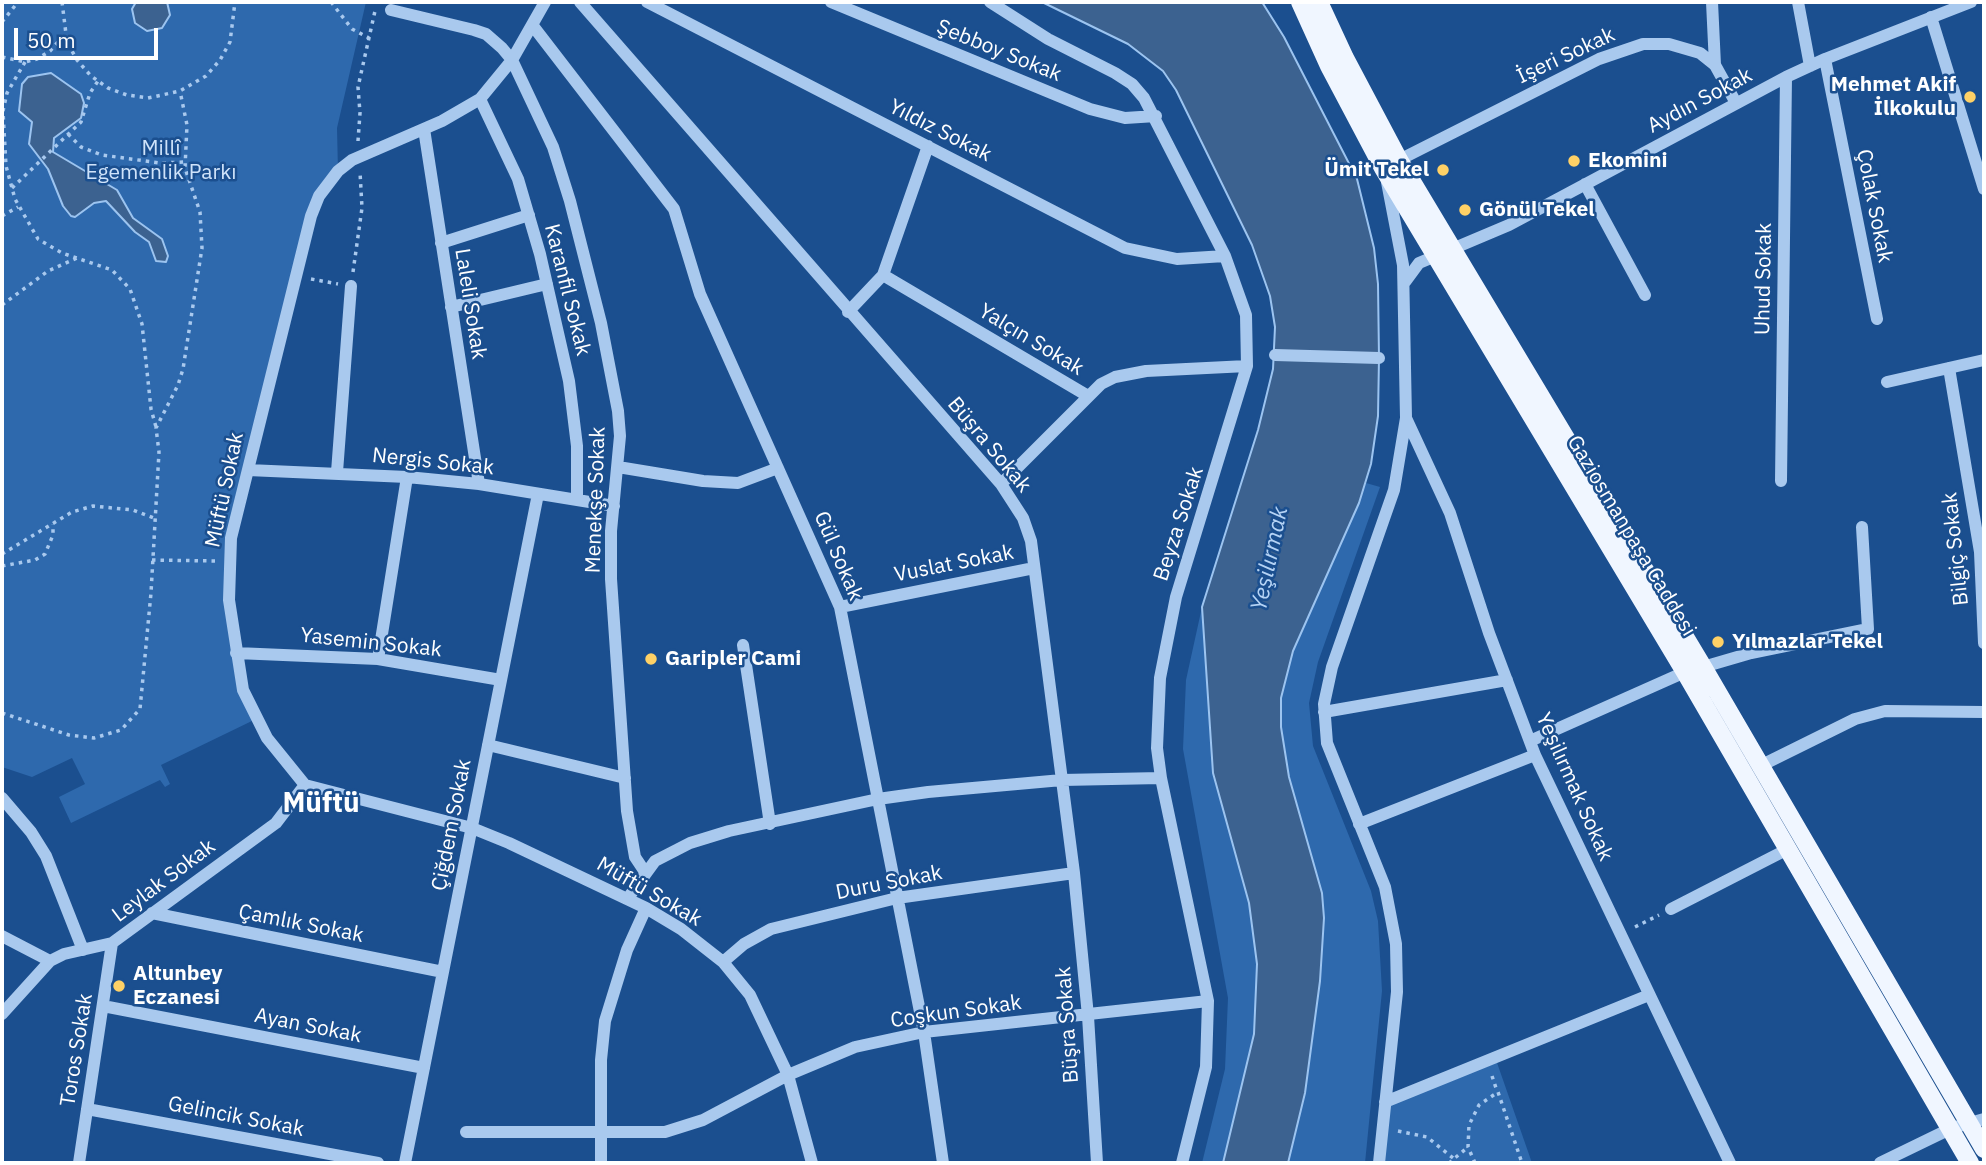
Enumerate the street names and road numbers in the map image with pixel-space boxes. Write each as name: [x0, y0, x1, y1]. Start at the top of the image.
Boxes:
street label: Şebboy Sokak: [933, 15, 1065, 87]
street label: İşeri Sokak: [1513, 22, 1619, 90]
street label: Aydın Sokak: [1643, 63, 1757, 139]
street label: Yıldız Sokak: [884, 94, 996, 168]
street label: Çolak Sokak: [1851, 147, 1897, 265]
street label: Karanfil Sokak: [538, 222, 596, 358]
street label: Uhud Sokak: [1750, 223, 1778, 335]
street label: Laleli Sokak: [449, 247, 491, 361]
street label: Yalçın Sokak: [974, 299, 1088, 381]
street label: Büşra Sokak: [942, 392, 1036, 498]
street label: Menekşe Sokak: [581, 426, 611, 574]
street label: Müftü Sokak: [200, 430, 250, 550]
street label: Gaziosmanpaşa Caddesi: [1561, 431, 1701, 641]
street label: Nergis Sokak: [371, 443, 495, 481]
street label: Beyza Sokak: [1149, 464, 1209, 584]
street label: Bilgiç Sokak: [1938, 491, 1974, 607]
street label: Gül Sokak: [808, 508, 868, 604]
street label: Vuslat Sokak: [892, 540, 1016, 588]
street label: Yasemin Sokak: [299, 623, 443, 663]
street label: Yeşilırmak Sokak: [1530, 709, 1618, 865]
street label: Çiğdem Sokak: [427, 757, 477, 893]
street label: Leylak Sokak: [108, 834, 220, 928]
street label: Müftü Sokak: [592, 852, 706, 932]
street label: Duru Sokak: [834, 860, 944, 906]
street label: Çamlık Sokak: [236, 900, 366, 948]
street label: Büşra Sokak: [1051, 966, 1085, 1084]
street label: Coşkun Sokak: [889, 990, 1023, 1034]
street label: Toros Sokak: [56, 992, 98, 1108]
street label: Ayan Sokak: [252, 1003, 364, 1049]
street label: Gelincik Sokak: [166, 1091, 306, 1143]

